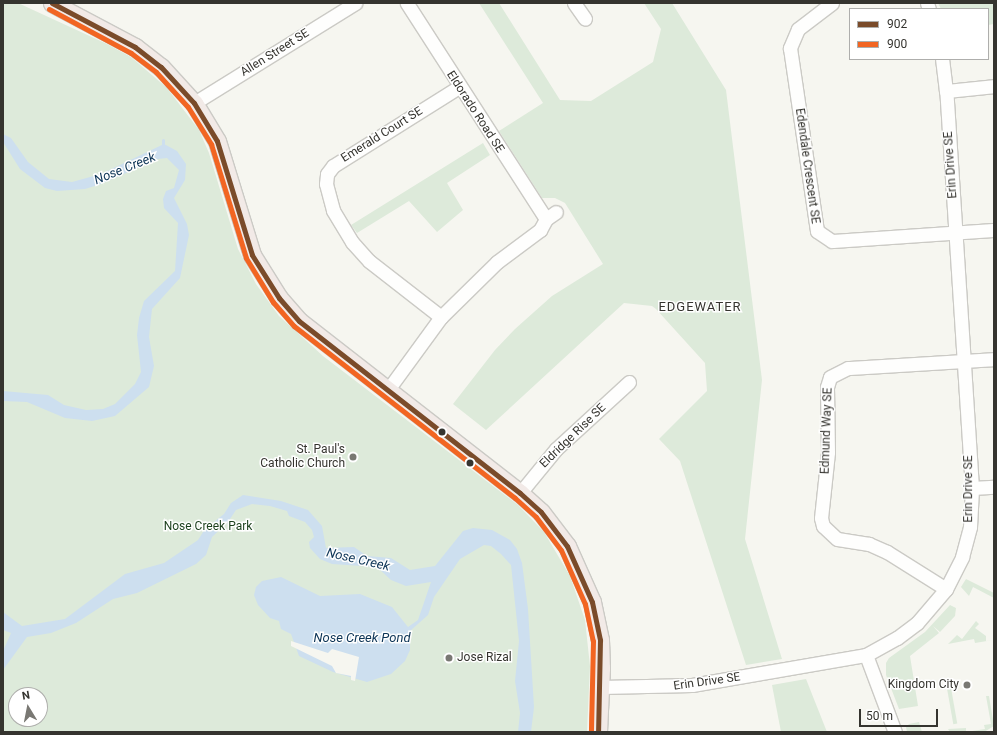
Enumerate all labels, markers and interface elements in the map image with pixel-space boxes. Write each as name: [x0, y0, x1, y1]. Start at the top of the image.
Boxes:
legend: [849, 8, 989, 60]
text: 902: [887, 17, 907, 31]
street label: Allen Street SE: [238, 26, 312, 80]
text: 900: [887, 37, 907, 51]
street label: Eldorado Road SE: [443, 68, 507, 156]
street label: Emerald Court SE: [339, 104, 425, 166]
street label: Edendale Crescent SE: [792, 107, 822, 225]
street label: Erin Drive SE: [941, 131, 961, 199]
water label: Nose Creek: [92, 150, 158, 188]
district label: EDGEWATER: [658, 299, 742, 315]
street label: Edmund Way SE: [818, 388, 836, 474]
street label: Eldridge Rise SE: [537, 401, 609, 471]
unlabelled marker: [437, 427, 447, 437]
place label: St. Paul's Catholic Church: [260, 443, 345, 471]
marker: St. Paul's Catholic Church: [348, 452, 358, 462]
street label: Erin Drive SE: [962, 455, 976, 523]
unlabelled marker: [465, 458, 475, 468]
park label: Nose Creek Park: [164, 520, 252, 534]
water label: Nose Creek: [325, 545, 391, 575]
water label: Nose Creek Pond: [313, 630, 411, 646]
place label: Jose Rizal: [457, 651, 512, 665]
marker: Jose Rizal: [444, 653, 454, 663]
street label: Erin Drive SE: [673, 670, 741, 694]
place label: Kingdom City: [888, 678, 959, 692]
marker: Kingdom City: [962, 680, 972, 690]
north arrow: [8, 687, 48, 727]
text: N: [21, 689, 31, 703]
scale bar: [861, 701, 940, 727]
text: 50 m: [866, 709, 893, 723]

